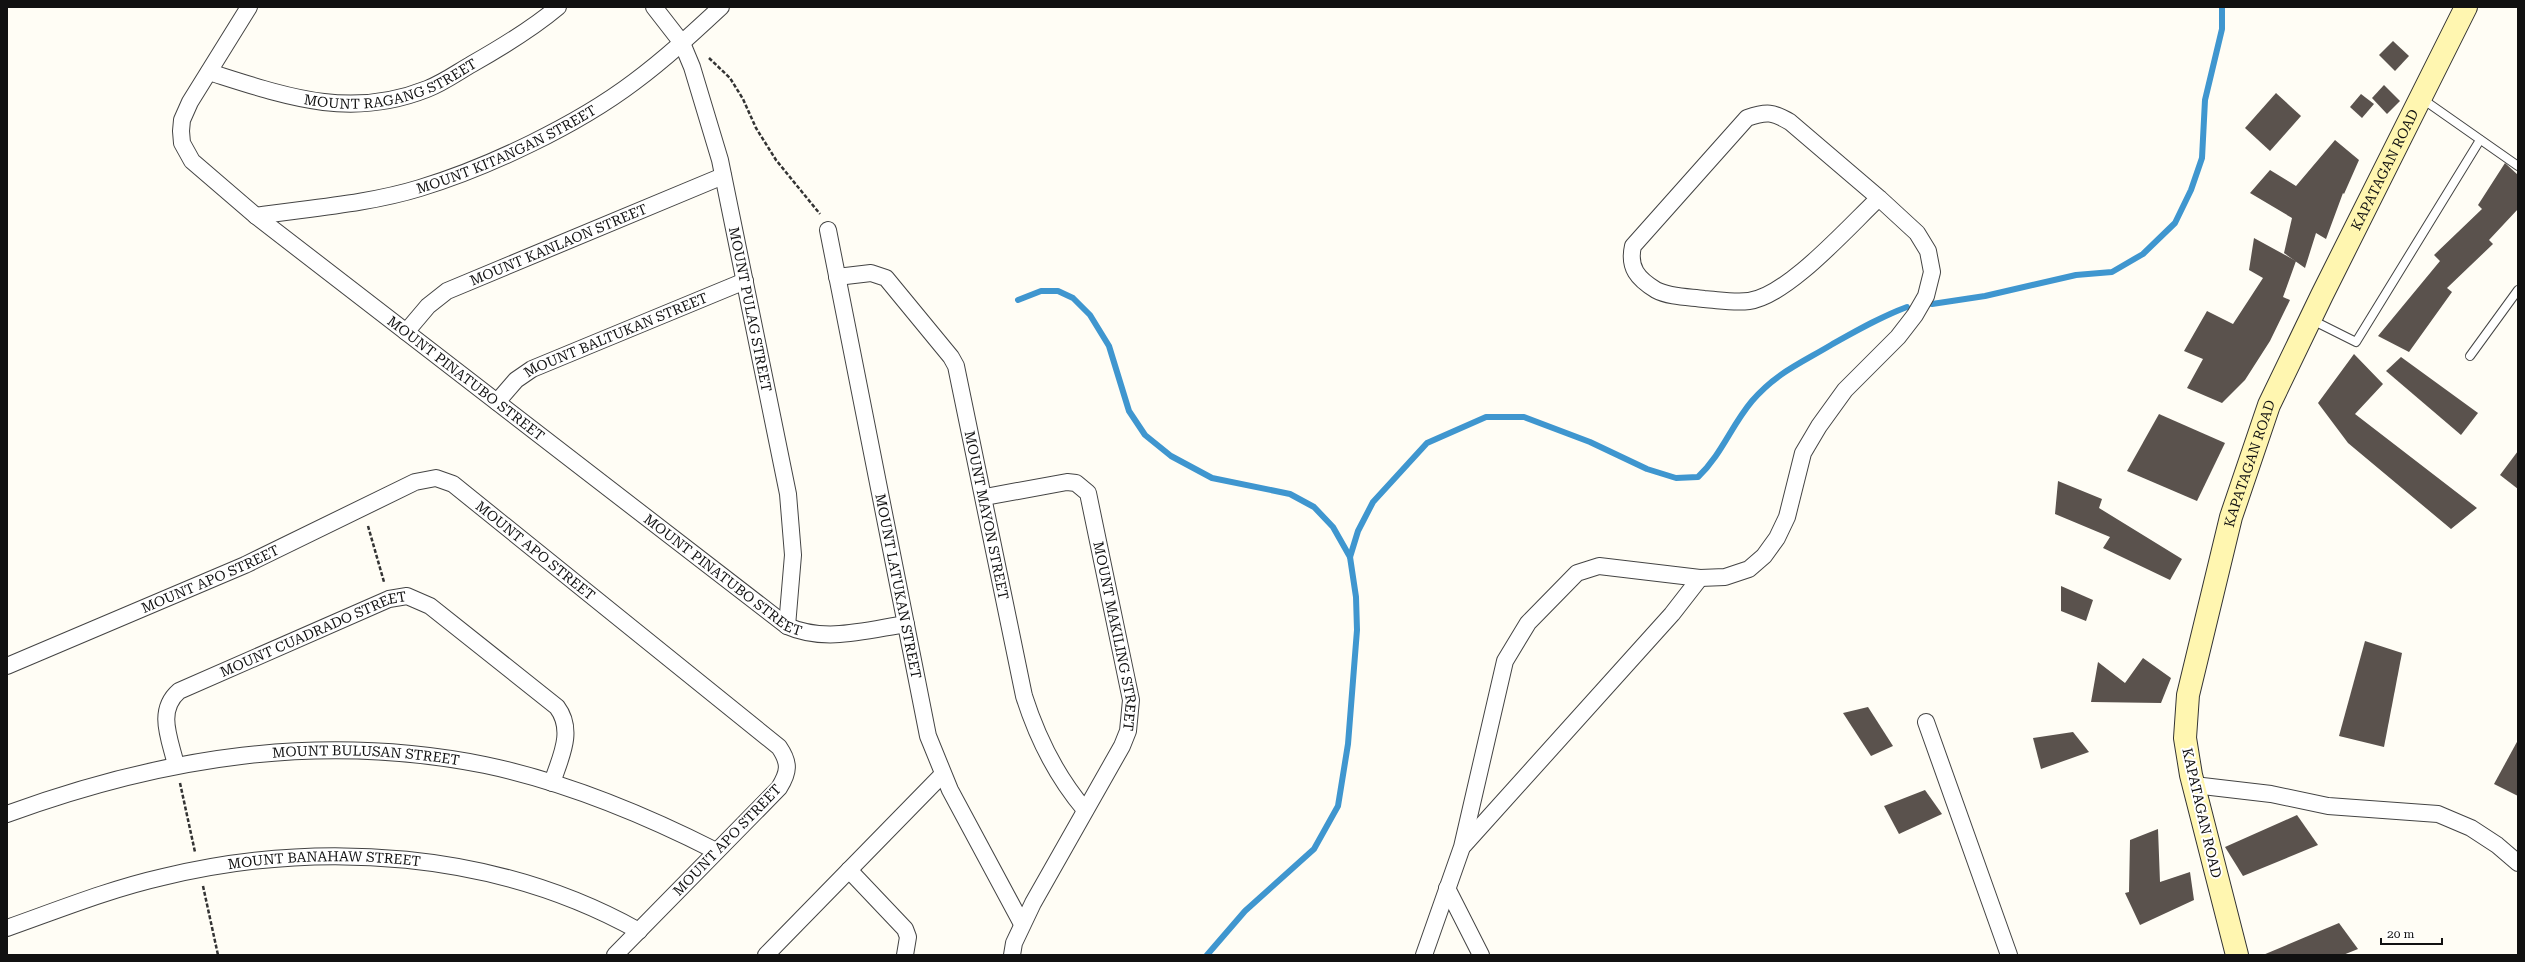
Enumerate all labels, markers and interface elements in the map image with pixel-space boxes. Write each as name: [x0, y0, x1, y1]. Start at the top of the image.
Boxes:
street label: MOUNT RAGANG STREET: [303, 55, 479, 112]
street label: MOUNT KITANGAN STREET: [414, 102, 599, 197]
street label: KAPATAGAN ROAD: [2348, 106, 2422, 233]
street label: MOUNT KANLAON STREET: [468, 201, 649, 289]
street label: MOUNT PULAG STREET: [726, 226, 775, 393]
street label: MOUNT BALTUKAN STREET: [521, 289, 710, 380]
street label: MOUNT PINATUBO STREET: [384, 313, 548, 444]
street label: KAPATAGAN ROAD: [2221, 398, 2278, 529]
street label: MOUNT MAYON STREET: [962, 429, 1012, 601]
street label: MOUNT LATUKAN STREET: [872, 492, 924, 680]
street label: MOUNT APO STREET: [473, 498, 598, 603]
street label: MOUNT PINATUBO STREET: [641, 511, 804, 639]
street label: MOUNT MAKILING STREET: [1090, 540, 1140, 732]
street label: MOUNT APO STREET: [139, 542, 281, 616]
street label: MOUNT CUADRADO STREET: [217, 588, 408, 680]
street label: MOUNT BULUSAN STREET: [272, 742, 461, 768]
street label: KAPATAGAN ROAD: [2179, 746, 2225, 880]
street label: MOUNT APO STREET: [670, 781, 784, 899]
street label: MOUNT BANAHAW STREET: [227, 848, 422, 872]
scale bar: [2381, 920, 2442, 946]
text: 20 m: [2387, 927, 2414, 941]

